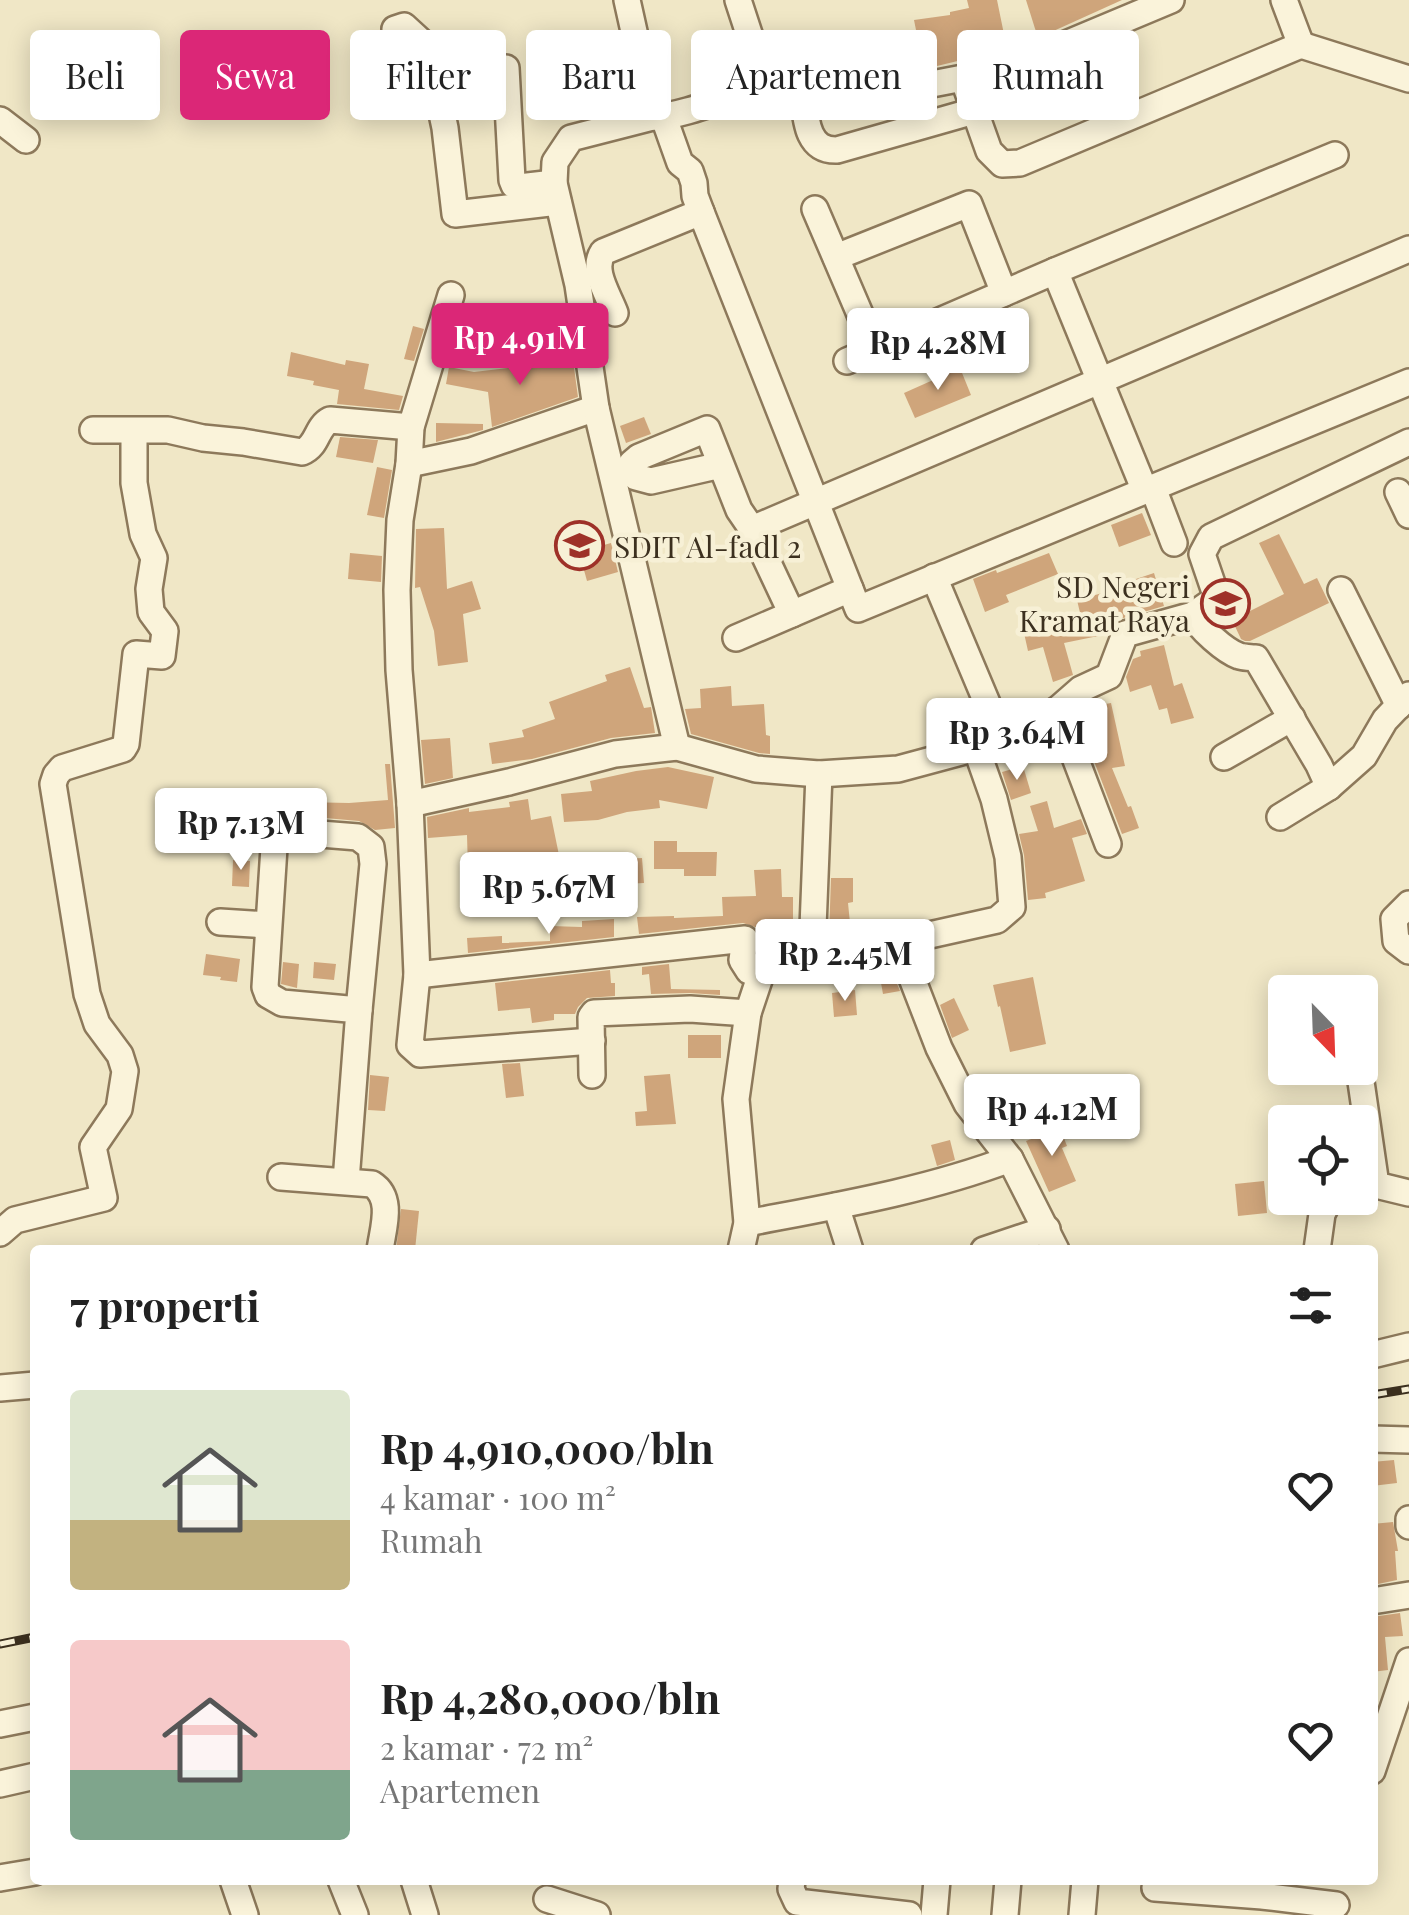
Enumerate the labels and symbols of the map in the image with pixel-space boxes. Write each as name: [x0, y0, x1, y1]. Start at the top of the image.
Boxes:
pin: Rp 4.91M: [417, 303, 623, 388]
pin: Rp 4.28M: [835, 308, 1041, 393]
school or university icon: SDIT Al-fadl 2: [553, 520, 605, 572]
place label: SDIT Al-fadl 2: [614, 526, 801, 566]
place label: SD Negeri Kramat Raya: [1019, 566, 1190, 640]
school or university icon: SD Negeri Kramat Raya: [1199, 577, 1251, 629]
pin: Rp 3.64M: [914, 698, 1120, 783]
pin: Rp 7.13M: [138, 788, 344, 873]
pin: Rp 5.67M: [446, 852, 652, 937]
pin: Rp 2.45M: [742, 919, 948, 1004]
north arrow: [1268, 975, 1378, 1085]
pin: Rp 4.12M: [949, 1074, 1155, 1159]

